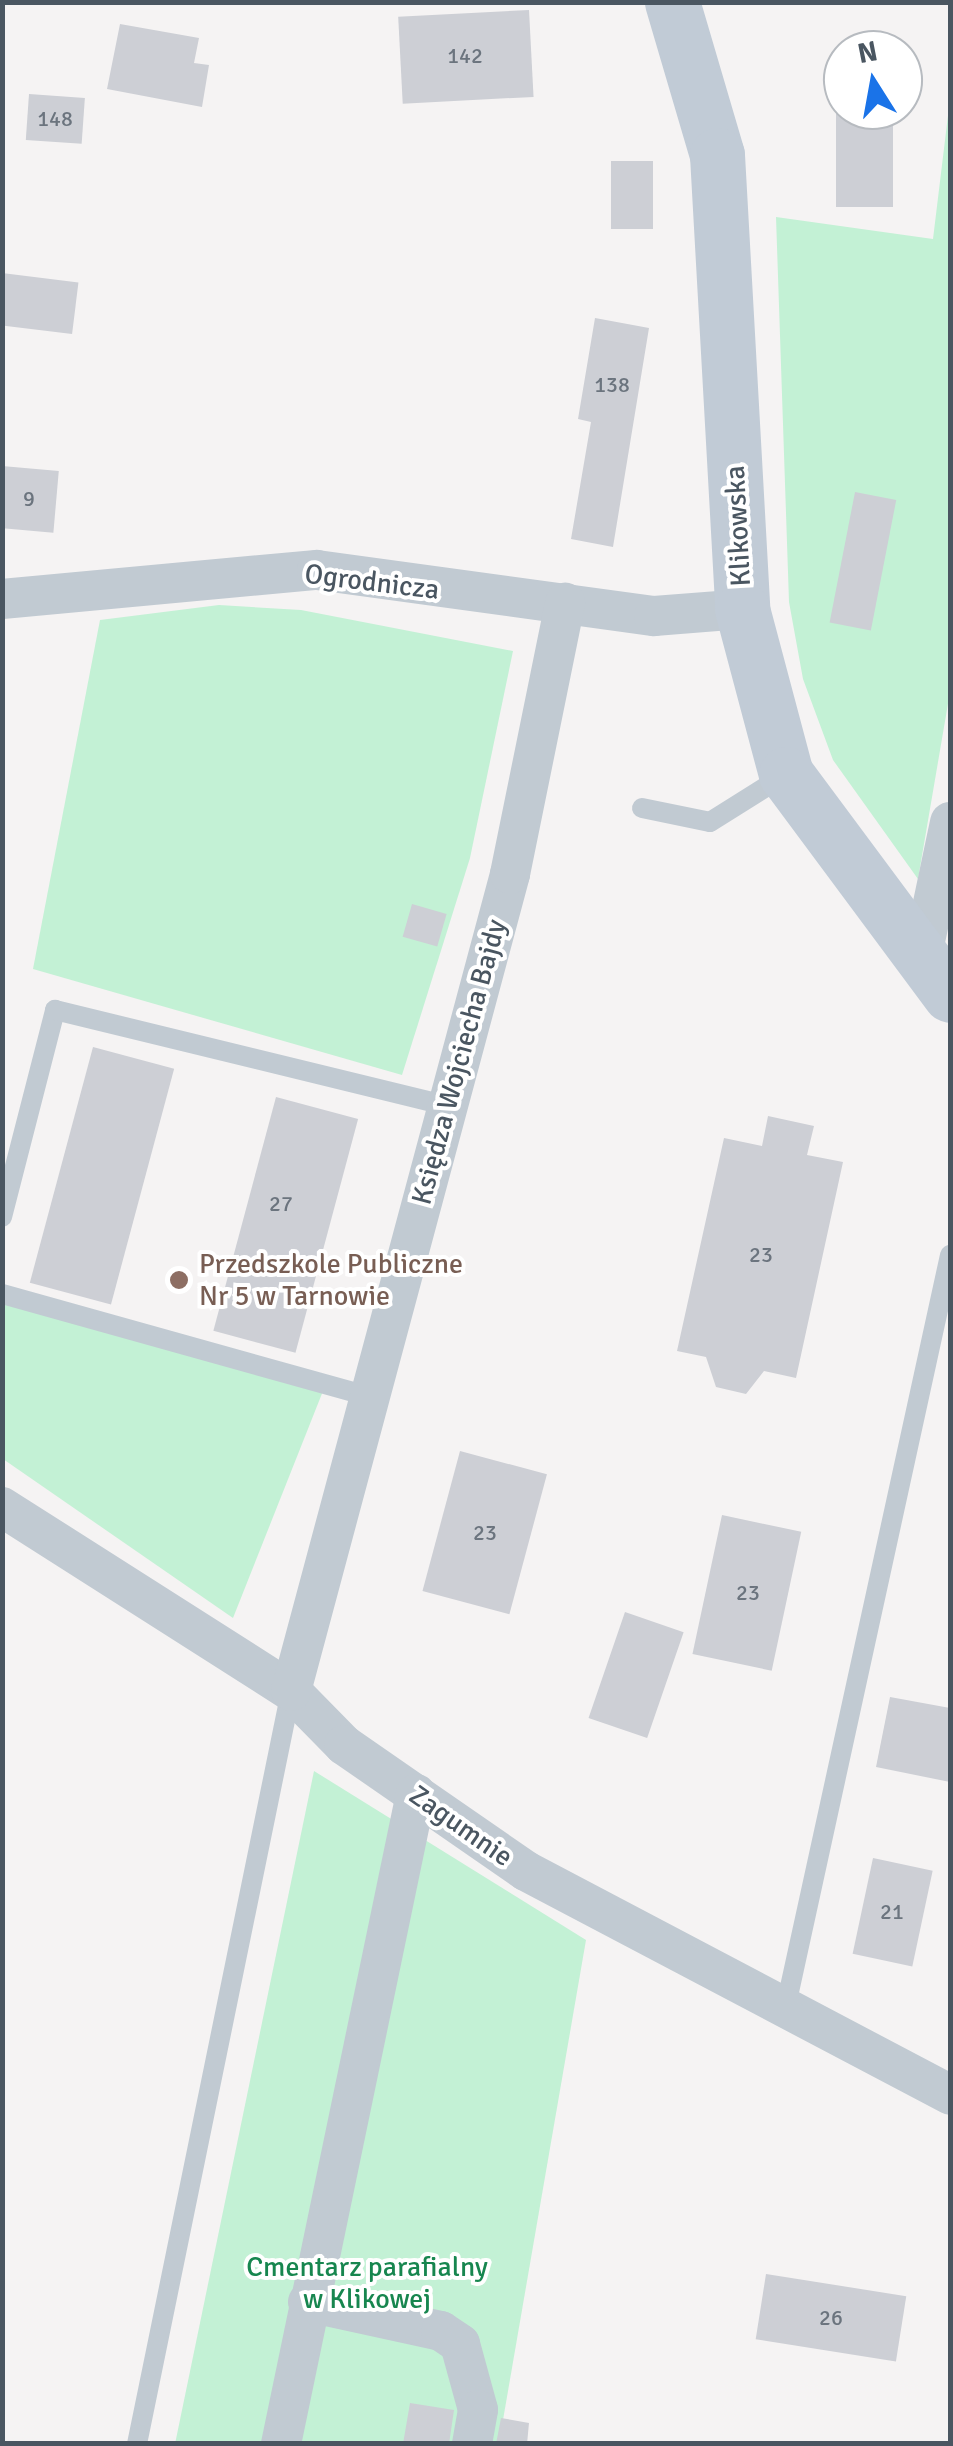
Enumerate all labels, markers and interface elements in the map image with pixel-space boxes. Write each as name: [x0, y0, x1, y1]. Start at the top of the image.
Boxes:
north arrow: [823, 30, 923, 130]
text: N: [855, 34, 880, 71]
house number: 142: [447, 43, 483, 69]
house number: 148: [37, 106, 73, 132]
house number: 138: [594, 372, 630, 398]
street label: Klikowska: [718, 465, 758, 587]
house number: 9: [23, 486, 35, 512]
street label: Ogrodnicza: [303, 557, 441, 607]
street label: Księdza Wojciecha Bajdy: [405, 916, 513, 1208]
house number: 27: [269, 1191, 293, 1217]
house number: 23: [749, 1242, 773, 1268]
place label: Przedszkole Publiczne Nr 5 w Tarnowie: [199, 1247, 463, 1313]
marker: Przedszkole Publiczne Nr 5 w Tarnowie: [168, 1269, 190, 1291]
house number: 23: [473, 1520, 497, 1546]
house number: 23: [736, 1580, 760, 1606]
street label: Zagumnie: [403, 1778, 519, 1874]
house number: 21: [880, 1899, 904, 1925]
park label: Cmentarz parafialny w Klikowej: [246, 2250, 488, 2316]
house number: 26: [819, 2305, 843, 2331]

